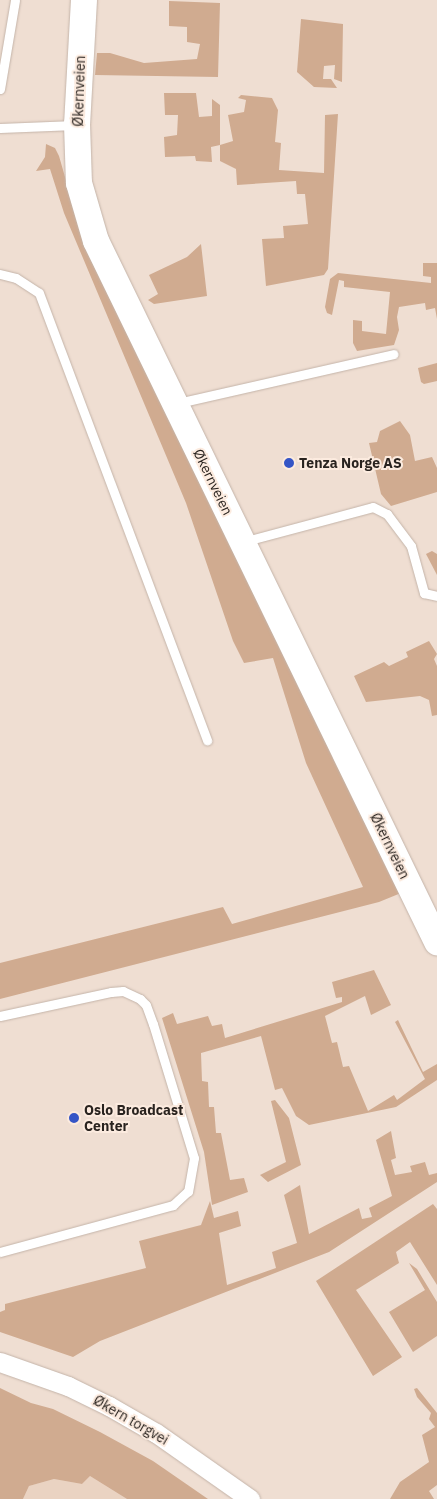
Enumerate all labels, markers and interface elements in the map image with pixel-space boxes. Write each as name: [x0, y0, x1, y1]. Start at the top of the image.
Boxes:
street label: Økernveien: [69, 55, 89, 127]
street label: Økernveien: [190, 446, 236, 518]
place label: Tenza Norge AS: [299, 455, 402, 471]
marker: Tenza Norge AS: [283, 457, 295, 469]
street label: Økernveien: [367, 810, 413, 882]
place label: Oslo Broadcast Center: [84, 1102, 183, 1134]
marker: Oslo Broadcast Center: [68, 1112, 80, 1124]
street label: Økern torgvei: [90, 1392, 172, 1448]

